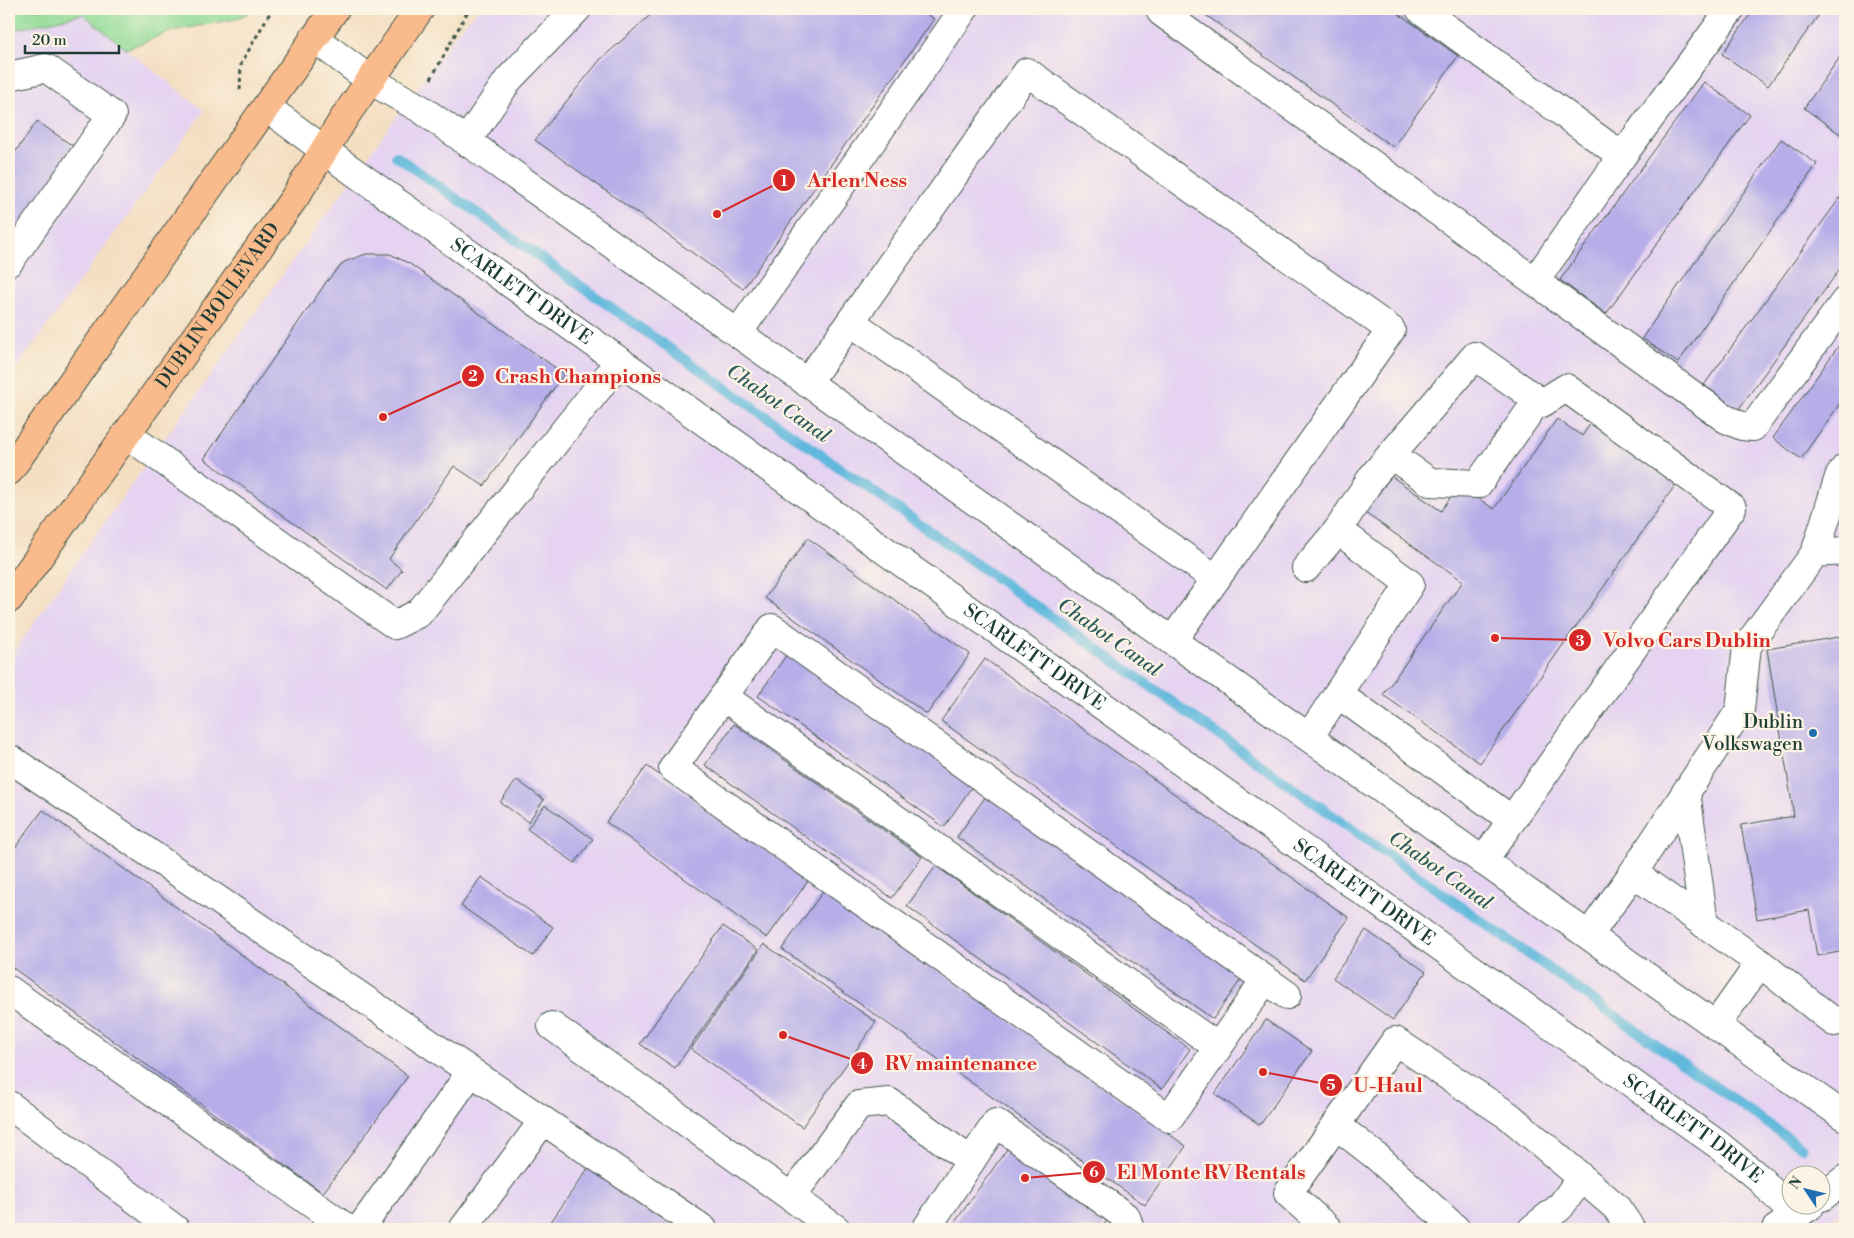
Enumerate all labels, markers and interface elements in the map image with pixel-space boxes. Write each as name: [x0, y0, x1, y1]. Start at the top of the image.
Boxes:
scale bar: [25, 22, 119, 54]
text: 20 m: [32, 31, 67, 50]
callout: Arlen Ness: [772, 163, 917, 198]
text: Arlen Ness: [806, 169, 907, 194]
text: 1: [780, 172, 788, 191]
street label: DUBLIN BOULEVARD: [150, 218, 285, 394]
street label: SCARLETT DRIVE: [446, 233, 597, 350]
callout: Crash Champions: [460, 359, 672, 394]
water label: Chabot Canal: [721, 359, 835, 449]
text: Crash Champions: [495, 365, 661, 390]
text: 2: [468, 367, 478, 386]
water label: Chabot Canal: [1052, 593, 1166, 683]
street label: SCARLETT DRIVE: [959, 598, 1110, 716]
callout: Volvo Cars Dublin: [1568, 623, 1781, 658]
text: Volvo Cars Dublin: [1602, 629, 1772, 654]
text: 3: [1575, 632, 1585, 651]
place label: Dublin Volkswagen: [1701, 710, 1803, 756]
marker: Dublin Volkswagen: [1807, 727, 1819, 739]
water label: Chabot Canal: [1383, 826, 1497, 916]
street label: SCARLETT DRIVE: [1288, 833, 1440, 951]
callout: RV maintenance: [850, 1046, 1047, 1081]
text: RV maintenance: [885, 1052, 1038, 1077]
text: 4: [857, 1055, 867, 1074]
callout: U-Haul: [1318, 1068, 1433, 1103]
street label: SCARLETT DRIVE: [1618, 1069, 1768, 1188]
text: U-Haul: [1353, 1074, 1423, 1099]
text: 5: [1326, 1076, 1336, 1095]
callout: El Monte RV Rentals: [1081, 1155, 1315, 1190]
text: El Monte RV Rentals: [1117, 1161, 1305, 1186]
text: 6: [1089, 1163, 1099, 1182]
north arrow: [1782, 1166, 1832, 1216]
text: N: [1786, 1173, 1807, 1193]

